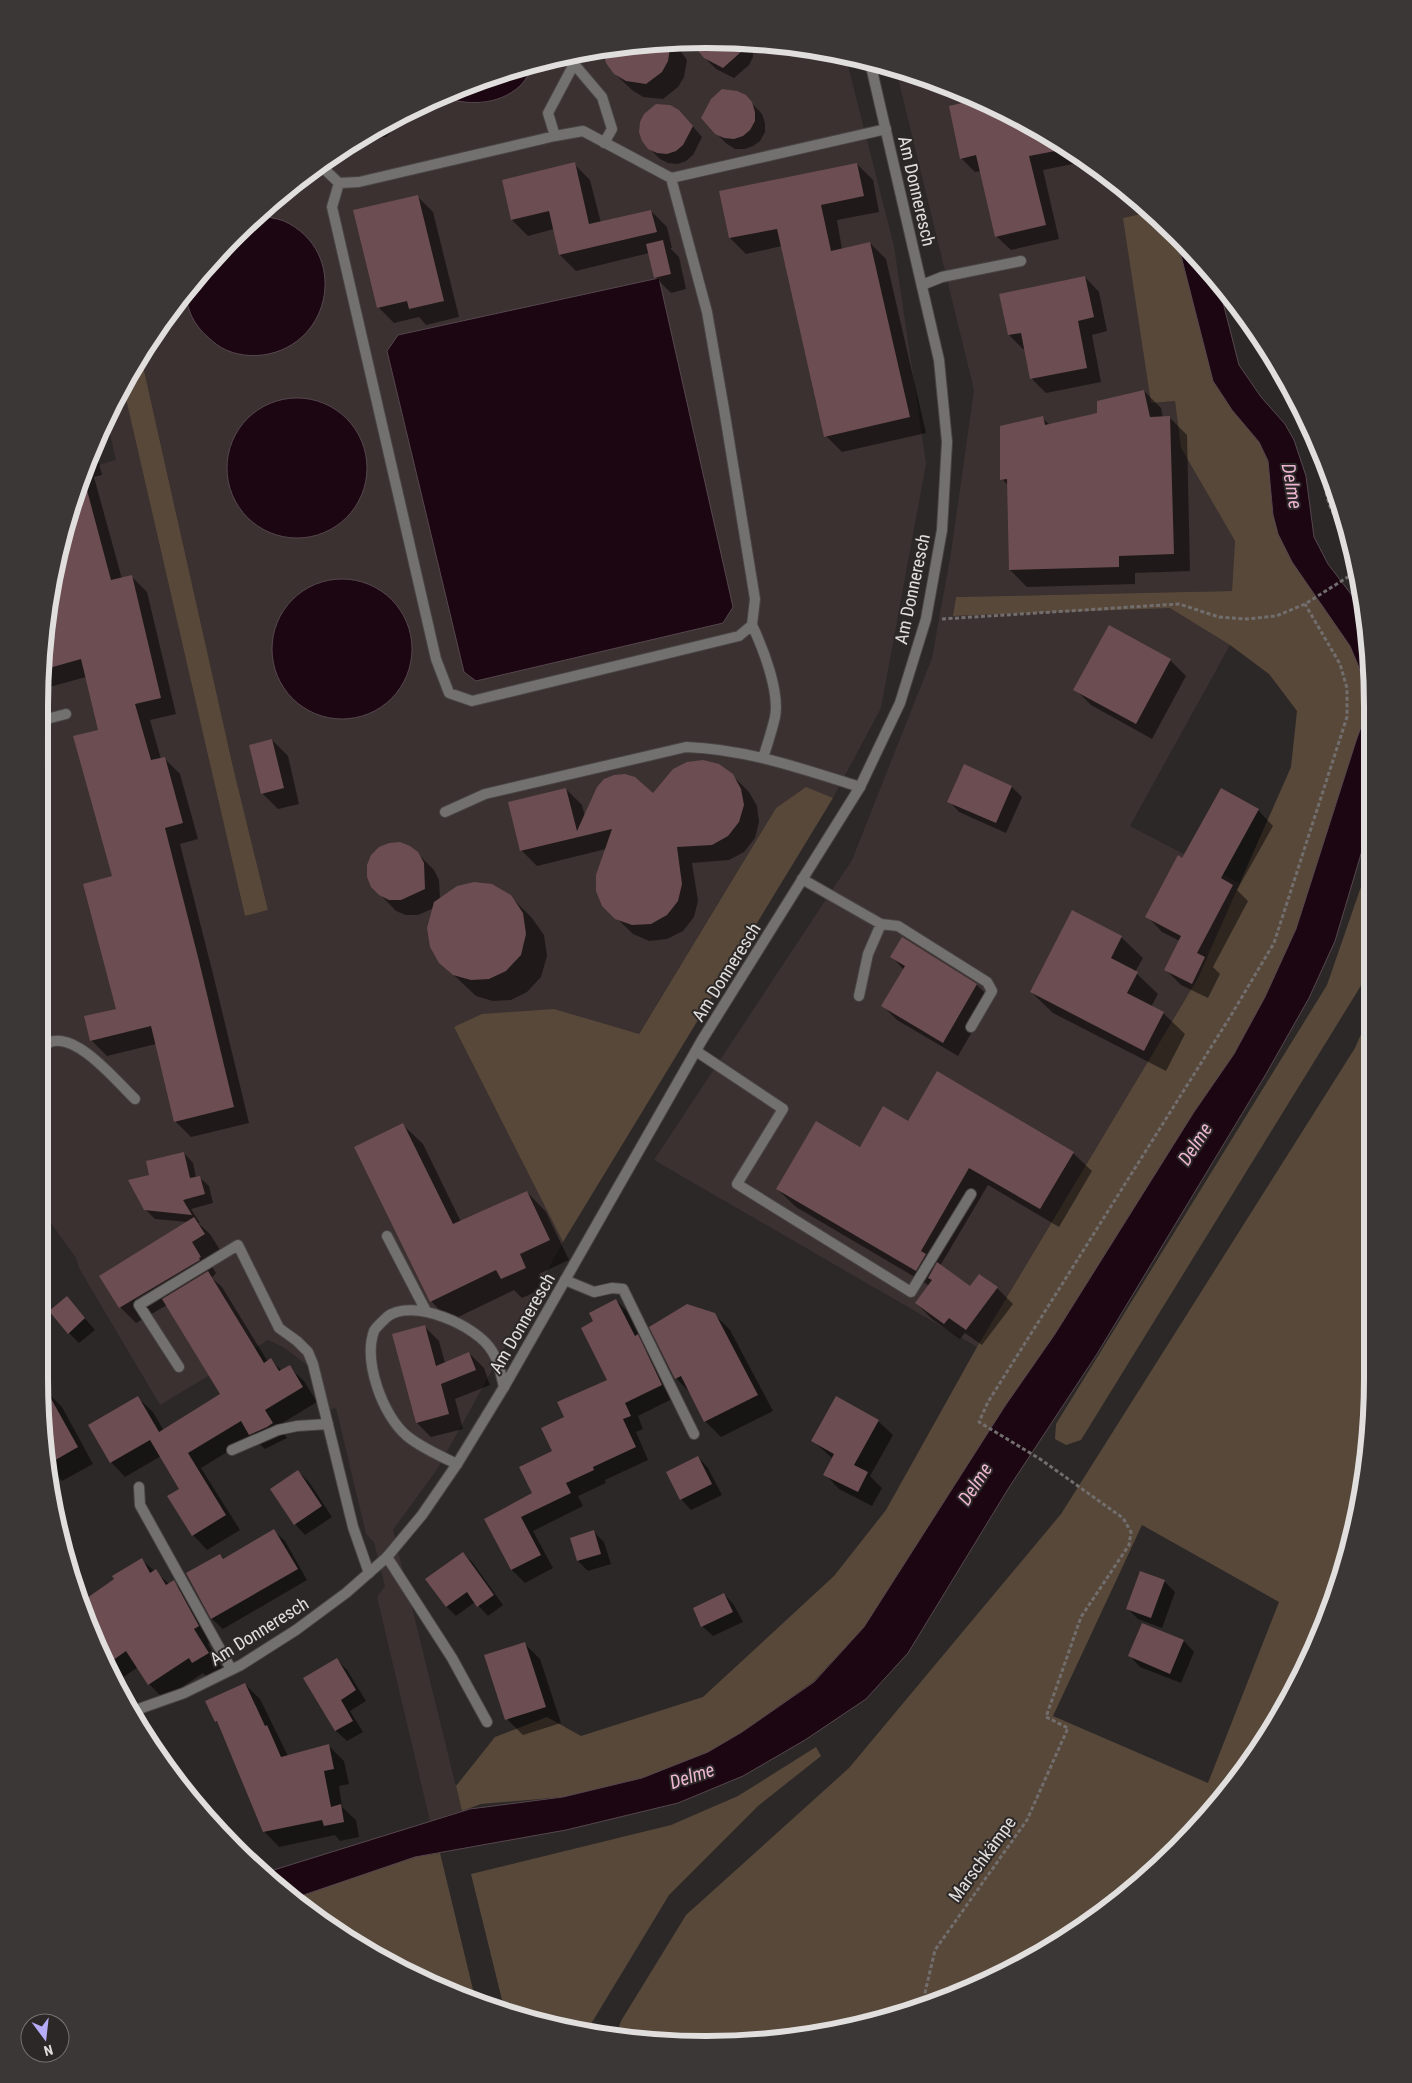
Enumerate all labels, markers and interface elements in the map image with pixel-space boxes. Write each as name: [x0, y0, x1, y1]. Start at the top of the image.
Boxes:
street label: Am Donneresch: [894, 134, 940, 248]
water label: Delme: [1277, 461, 1307, 511]
street label: Am Donneresch: [890, 532, 934, 646]
street label: Am Donneresch: [687, 919, 765, 1025]
water label: Delme: [1173, 1118, 1217, 1170]
street label: Am Donneresch: [485, 1269, 559, 1377]
water label: Delme: [953, 1458, 997, 1510]
street label: Am Donneresch: [206, 1592, 312, 1670]
water label: Delme: [667, 1758, 717, 1794]
street label: Marschkämpe: [944, 1812, 1020, 1906]
north arrow: [20, 2013, 70, 2063]
text: N: [42, 2042, 55, 2059]

